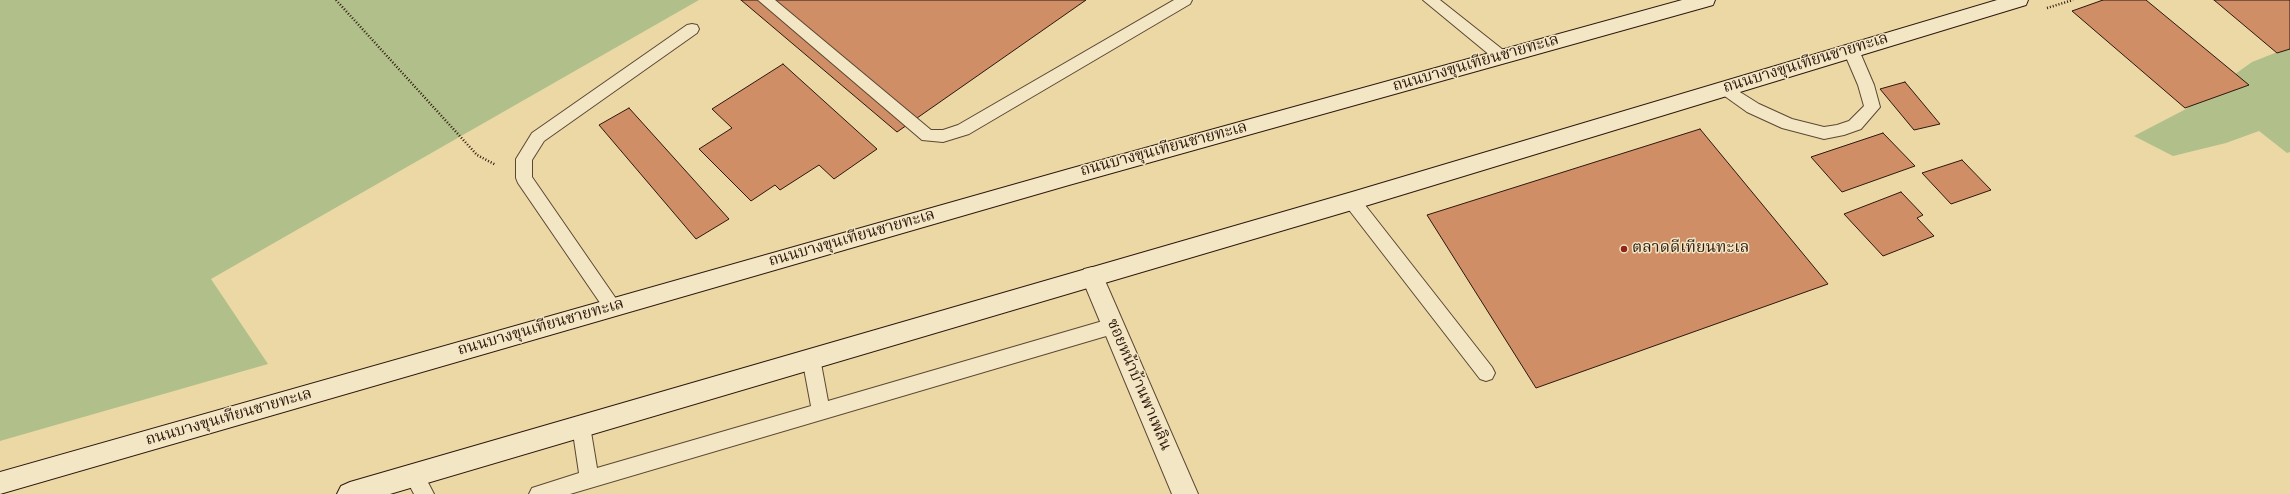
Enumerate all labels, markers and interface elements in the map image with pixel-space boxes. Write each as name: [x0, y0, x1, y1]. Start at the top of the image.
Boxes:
street label: ถนนบางขุนเทียนชายทะเล: [1721, 30, 1891, 98]
street label: ถนนบางขุนเทียนชายทะเล: [1391, 31, 1561, 97]
street label: ถนนบางขุนเทียนชายทะเล: [1078, 118, 1250, 182]
street label: ถนนบางขุนเทียนชายทะเล: [767, 206, 937, 272]
place label: ตลาดดีเทียนทะเล: [1632, 239, 1749, 259]
marker: ตลาดดีเทียนทะเล: [1619, 244, 1629, 254]
street label: ถนนบางขุนเทียนชายทะเล: [456, 295, 626, 361]
street label: ซอยหน้าบ้านพาเพลิน: [1102, 316, 1174, 454]
street label: ถนนบางขุนเทียนชายทะเล: [144, 385, 314, 451]

